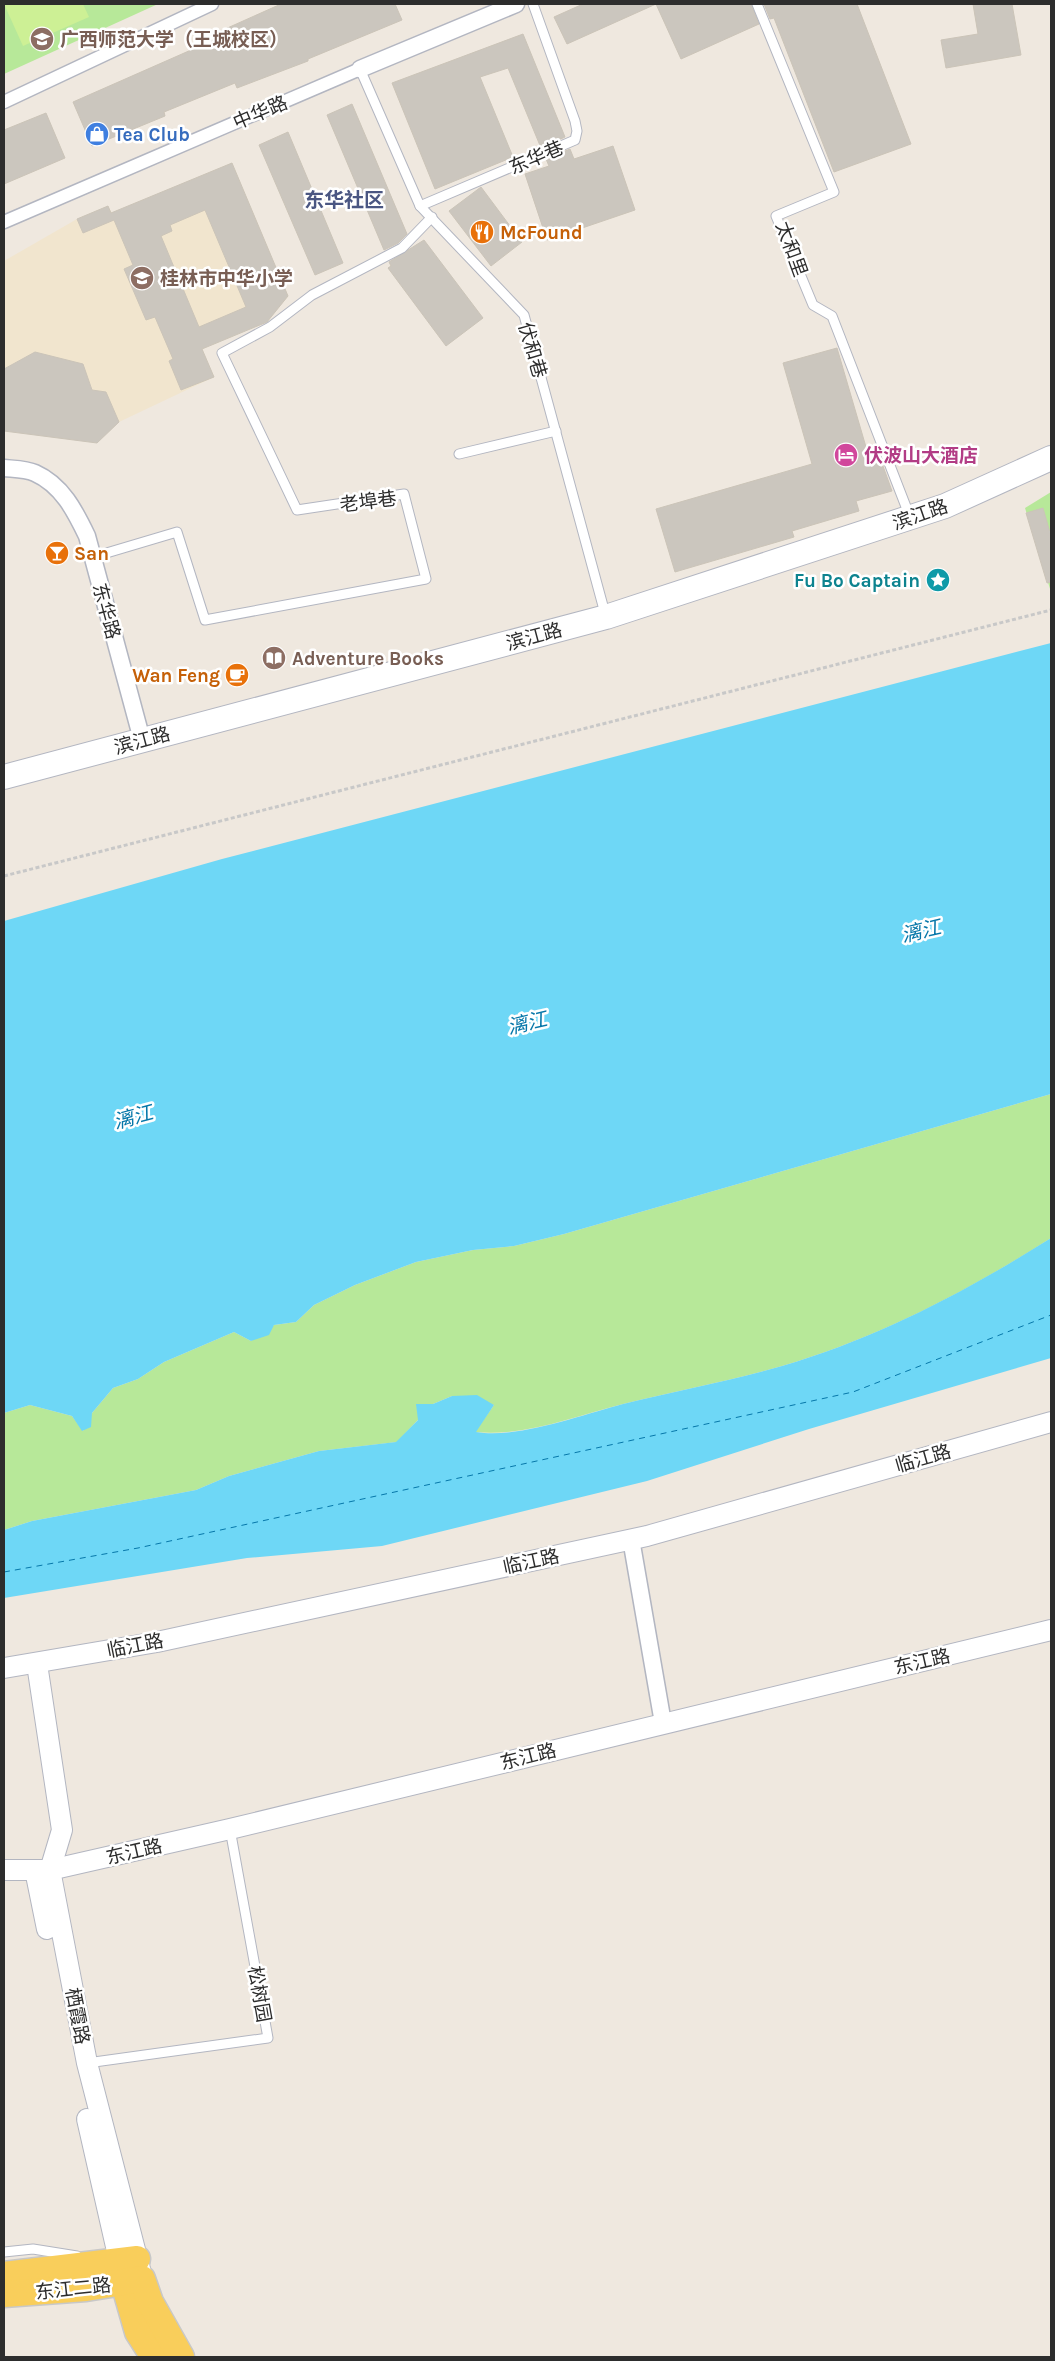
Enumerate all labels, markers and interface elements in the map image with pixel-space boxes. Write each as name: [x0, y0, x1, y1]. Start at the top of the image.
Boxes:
school or university icon: 广西师范大学（王城校区）: [29, 26, 55, 52]
place label: 广西师范大学（王城校区）: [60, 29, 288, 51]
street label: 中华路: [230, 92, 291, 134]
shop icon: Tea Club: [84, 121, 110, 147]
place label: Tea Club: [114, 124, 190, 146]
street label: 东华巷: [506, 137, 567, 179]
district label: 东华社区: [304, 189, 384, 212]
restaurant icon: McFound: [469, 219, 495, 245]
street label: 太和里: [771, 219, 811, 280]
place label: McFound: [500, 222, 583, 244]
school or university icon: 桂林市中华小学: [129, 265, 155, 291]
place label: 桂林市中华小学: [160, 268, 293, 290]
street label: 伏和巷: [514, 320, 550, 381]
hotel icon: 伏波山大酒店: [833, 442, 859, 468]
place label: 伏波山大酒店: [864, 445, 978, 467]
street label: 老埠巷: [338, 488, 398, 516]
street label: 滨江路: [890, 495, 951, 535]
bar icon: San: [44, 540, 70, 566]
place label: San: [74, 543, 109, 565]
place icon: Fu Bo Captain: [925, 567, 951, 593]
place label: Fu Bo Captain: [794, 570, 920, 592]
street label: 东华路: [88, 581, 124, 642]
street label: 滨江路: [504, 619, 565, 655]
library icon: Adventure Books: [261, 645, 287, 671]
place label: Adventure Books: [292, 648, 444, 670]
cafe icon: Wan Feng: [224, 662, 250, 688]
place label: Wan Feng: [132, 665, 220, 687]
street label: 滨江路: [112, 723, 173, 759]
water label: 漓江: [899, 915, 945, 947]
water label: 漓江: [505, 1007, 551, 1039]
water label: 漓江: [111, 1101, 157, 1134]
street label: 临江路: [893, 1441, 954, 1477]
street label: 临江路: [501, 1545, 561, 1579]
street label: 临江路: [105, 1630, 165, 1662]
street label: 东江路: [892, 1645, 952, 1679]
street label: 东江路: [498, 1739, 559, 1775]
street label: 东江路: [104, 1835, 164, 1869]
street label: 松树园: [243, 1964, 275, 2024]
street label: 栖霞路: [61, 1986, 93, 2046]
street label: 东江二路: [34, 2274, 112, 2304]

